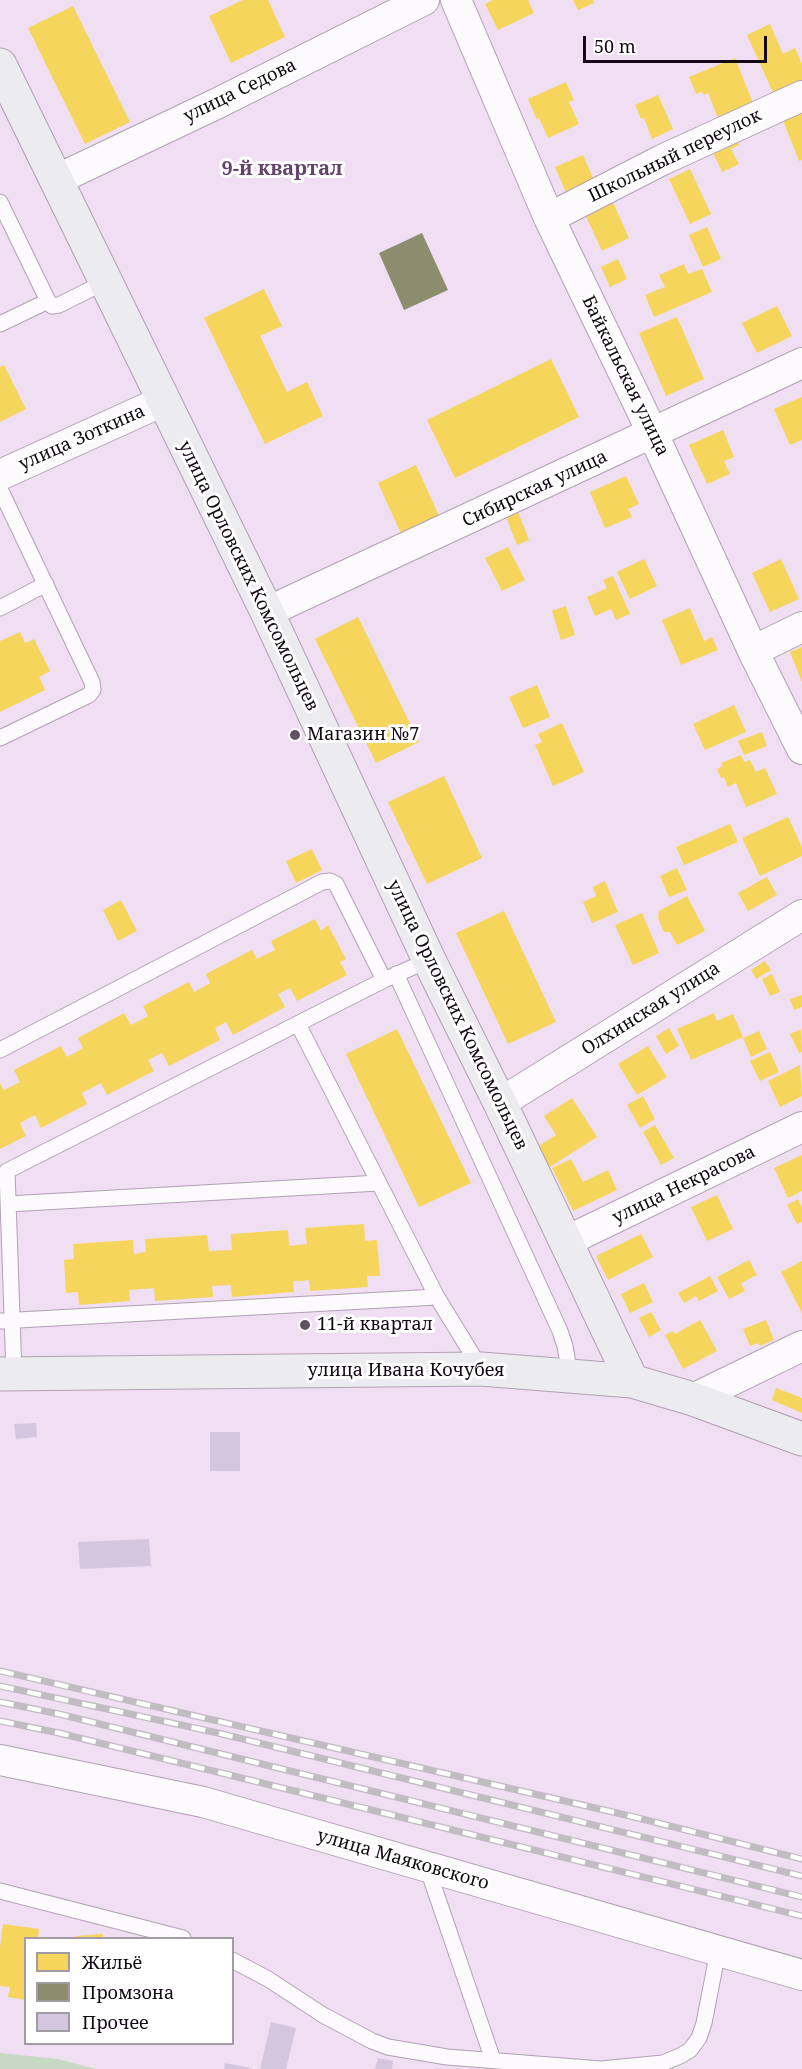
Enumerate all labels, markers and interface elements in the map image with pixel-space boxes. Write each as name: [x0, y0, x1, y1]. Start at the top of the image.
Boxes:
scale bar: [586, 24, 770, 62]
text: 50 m: [594, 34, 636, 58]
street label: улица Седова: [180, 54, 300, 128]
street label: Школьный переулок: [585, 105, 765, 207]
district label: 9-й квартал: [221, 157, 343, 181]
street label: Байкальская улица: [577, 292, 673, 460]
street label: улица Зоткина: [15, 400, 149, 476]
street label: улица Орловских Комсомольцев: [173, 437, 323, 715]
street label: Сибирская улица: [459, 446, 611, 532]
place label: Магазин №7: [307, 724, 419, 746]
marker: Магазин №7: [288, 728, 302, 742]
street label: улица Орловских Комсомольцев: [382, 876, 532, 1154]
street label: Олхинская улица: [578, 958, 724, 1060]
street label: улица Некрасова: [609, 1141, 759, 1229]
place label: 11-й квартал: [317, 1314, 433, 1336]
marker: 11-й квартал: [298, 1318, 312, 1332]
street label: улица Ивана Кочубея: [307, 1360, 505, 1382]
street label: улица Маяковского: [315, 1825, 491, 1895]
legend: [24, 1937, 234, 2045]
text: Жильё: [82, 1950, 142, 1974]
text: Промзона: [82, 1980, 174, 2004]
text: Прочее: [82, 2010, 149, 2034]

